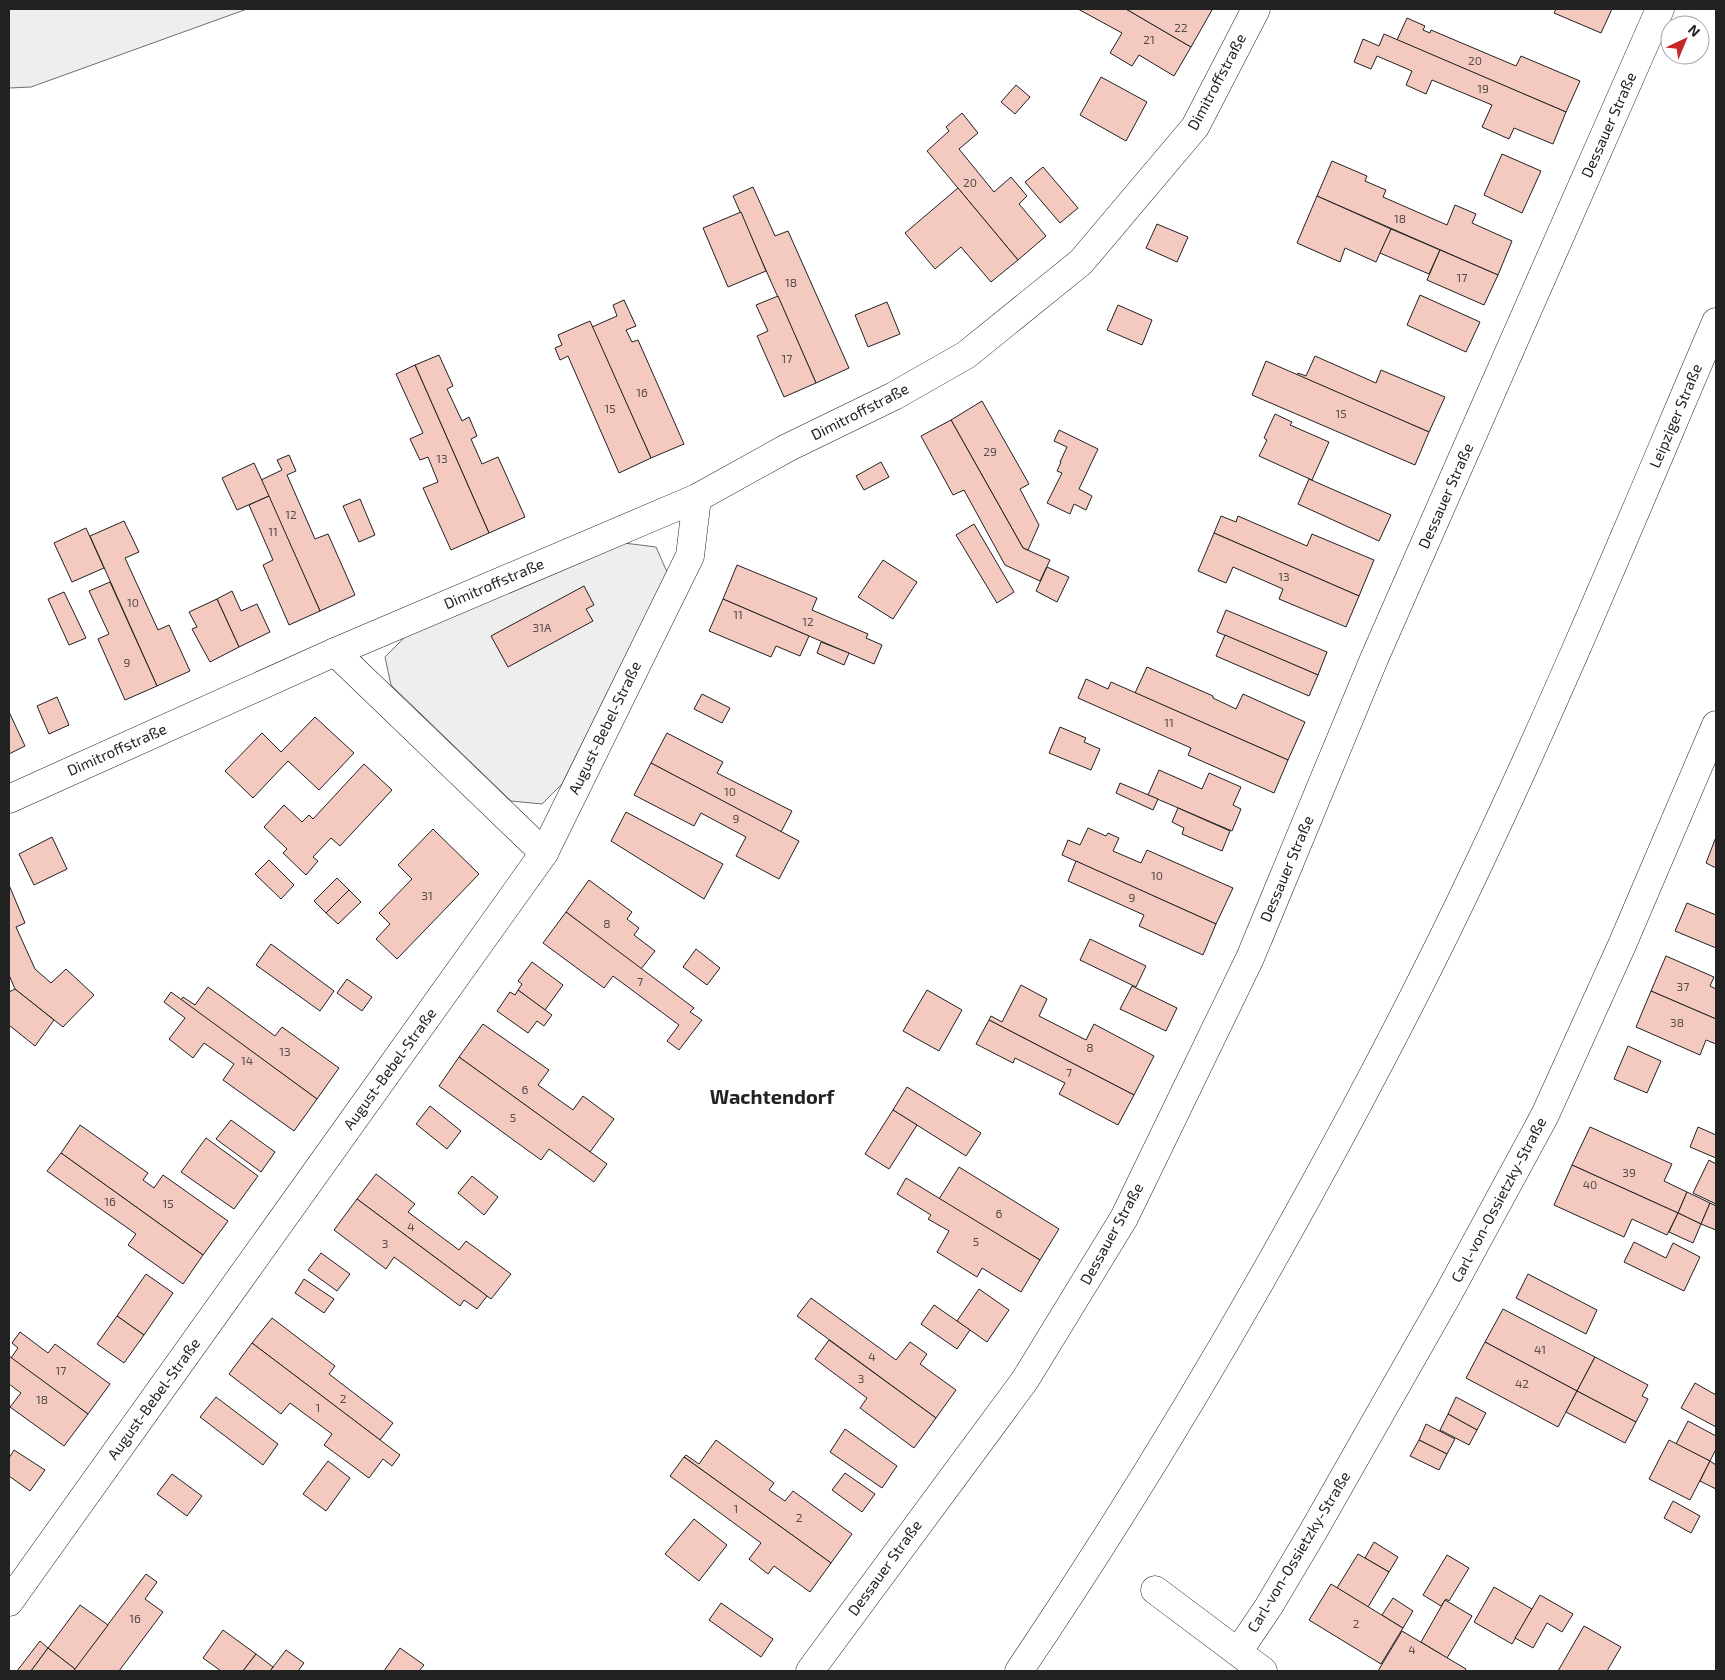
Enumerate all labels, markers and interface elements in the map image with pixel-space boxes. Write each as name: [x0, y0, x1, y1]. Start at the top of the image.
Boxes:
north arrow: [1660, 15, 1710, 65]
house number: 22: [1174, 20, 1188, 34]
text: N: [1685, 21, 1704, 40]
street label: Dimitroffstraße: [1183, 30, 1249, 133]
house number: 21: [1143, 32, 1155, 46]
house number: 20: [1468, 53, 1482, 67]
street label: Dessauer Straße: [1577, 69, 1639, 180]
house number: 19: [1477, 81, 1489, 95]
house number: 20: [963, 175, 977, 189]
house number: 18: [1394, 211, 1406, 225]
house number: 17: [1457, 270, 1467, 284]
house number: 18: [785, 275, 797, 289]
house number: 17: [782, 351, 792, 365]
street label: Leipziger Straße: [1645, 361, 1705, 470]
street label: Dimitroffstraße: [808, 379, 911, 443]
house number: 16: [636, 385, 648, 399]
house number: 15: [604, 401, 616, 415]
house number: 15: [1335, 406, 1347, 420]
street label: Dessauer Straße: [1414, 440, 1476, 551]
house number: 29: [983, 444, 997, 458]
house number: 13: [436, 451, 448, 465]
house number: 12: [285, 507, 297, 521]
house number: 11: [268, 524, 278, 538]
street label: Dimitroffstraße: [441, 554, 546, 612]
house number: 13: [1278, 569, 1290, 583]
house number: 10: [127, 595, 139, 609]
house number: 11: [733, 607, 743, 621]
house number: 12: [802, 614, 814, 628]
house number: 31A: [533, 620, 552, 634]
house number: 9: [124, 655, 131, 669]
street label: August-Bebel-Straße: [564, 658, 644, 797]
house number: 11: [1164, 715, 1174, 729]
street label: Dimitroffstraße: [64, 719, 169, 779]
house number: 10: [724, 784, 736, 798]
house number: 9: [733, 811, 740, 825]
street label: Dessauer Straße: [1256, 813, 1317, 924]
house number: 10: [1151, 868, 1163, 882]
house number: 31: [421, 888, 433, 902]
house number: 9: [1129, 890, 1136, 904]
house number: 8: [603, 916, 611, 930]
house number: 7: [637, 974, 643, 988]
house number: 37: [1677, 979, 1689, 993]
street label: August-Bebel-Straße: [339, 1004, 439, 1133]
house number: 38: [1670, 1015, 1684, 1029]
house number: 8: [1086, 1040, 1094, 1054]
house number: 13: [279, 1044, 291, 1058]
house number: 14: [241, 1053, 253, 1067]
house number: 7: [1066, 1065, 1072, 1079]
house number: 6: [522, 1082, 529, 1096]
district label: Wachtendorf: [710, 1084, 835, 1108]
house number: 5: [510, 1110, 516, 1124]
street label: Carl-von-Ossietzky-Straße: [1447, 1114, 1549, 1285]
house number: 39: [1622, 1165, 1636, 1179]
house number: 40: [1583, 1177, 1597, 1191]
street label: Dessauer Straße: [1076, 1179, 1147, 1288]
house number: 16: [104, 1194, 116, 1208]
house number: 15: [162, 1196, 174, 1210]
house number: 6: [996, 1206, 1003, 1220]
house number: 4: [407, 1219, 415, 1233]
house number: 5: [973, 1234, 979, 1248]
house number: 3: [382, 1236, 388, 1250]
street label: August-Bebel-Straße: [103, 1334, 203, 1463]
house number: 41: [1534, 1342, 1546, 1356]
house number: 4: [868, 1349, 876, 1363]
house number: 17: [56, 1363, 66, 1377]
house number: 3: [858, 1371, 864, 1385]
house number: 42: [1515, 1376, 1529, 1390]
house number: 2: [340, 1391, 347, 1405]
house number: 18: [36, 1392, 48, 1406]
house number: 1: [316, 1400, 320, 1414]
street label: Carl-von-Ossietzky-Straße: [1243, 1468, 1353, 1635]
house number: 1: [734, 1501, 738, 1515]
house number: 2: [796, 1510, 803, 1524]
street label: Dessauer Straße: [844, 1516, 925, 1619]
house number: 16: [129, 1611, 141, 1625]
house number: 2: [1353, 1616, 1360, 1630]
house number: 4: [1408, 1642, 1416, 1656]

